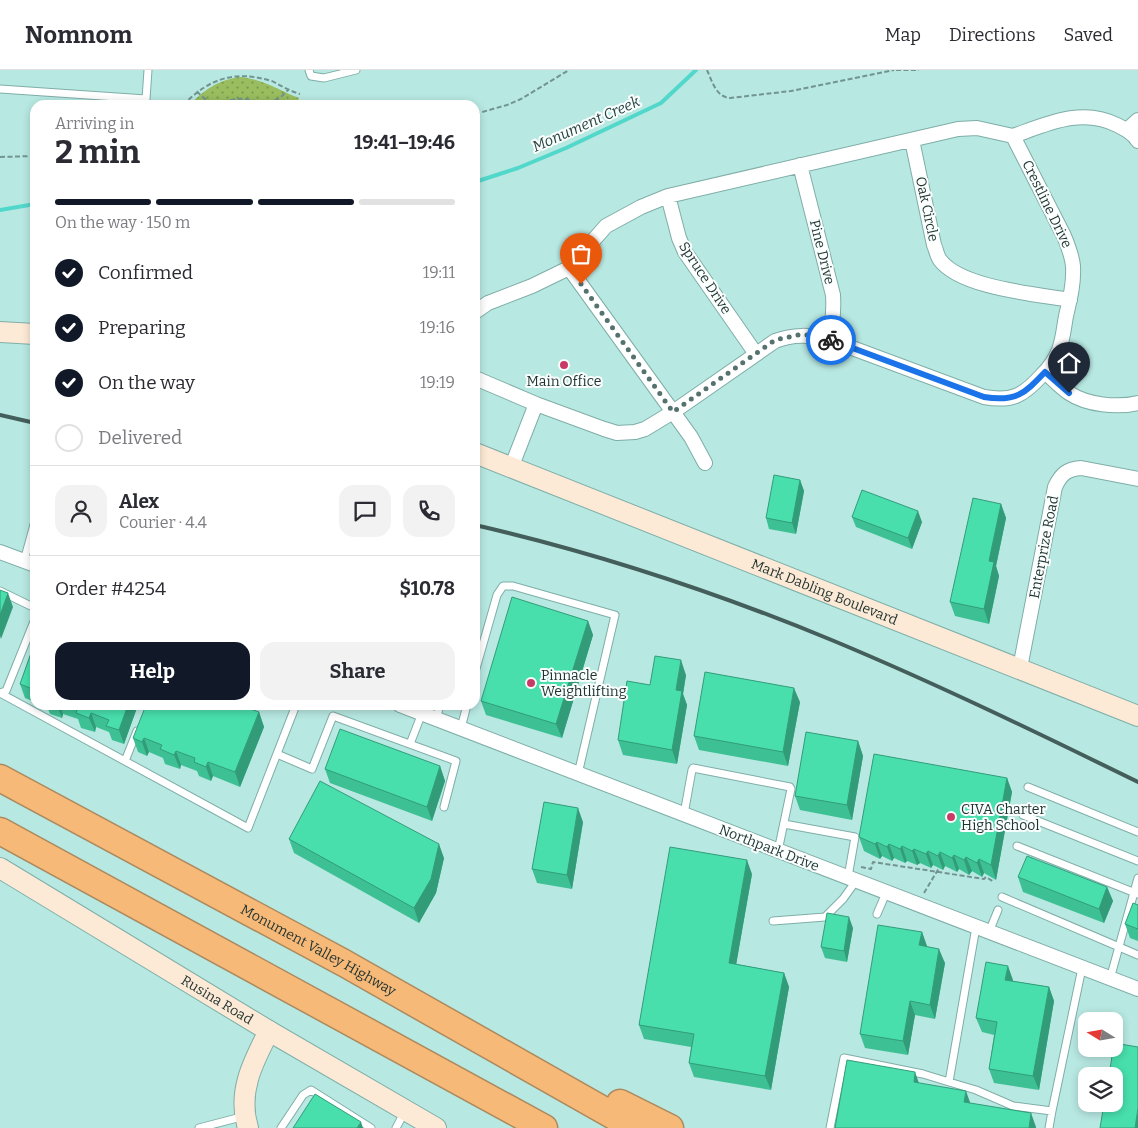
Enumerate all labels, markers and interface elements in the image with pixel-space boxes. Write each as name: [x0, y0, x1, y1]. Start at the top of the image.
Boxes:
text: Nomnom: [25, 21, 132, 49]
text: Map: [885, 24, 921, 46]
text: Directions: [949, 24, 1036, 46]
text: Saved: [1064, 24, 1113, 46]
water label: Monument Creek: [530, 92, 643, 156]
text: Arriving in: [55, 114, 134, 133]
text: 19:41–19:46: [354, 131, 455, 154]
text: 2 min: [55, 133, 140, 171]
street label: Crestline Drive: [1018, 157, 1076, 251]
street label: Oak Circle: [912, 175, 942, 243]
text: On the way · 150 m: [55, 213, 190, 232]
street label: Pine Drive: [806, 218, 838, 286]
pin: [560, 233, 602, 284]
street label: Spruce Drive: [675, 239, 735, 317]
icon: bag: [567, 240, 595, 268]
icon: check: [55, 259, 83, 287]
text: Confirmed: [98, 261, 193, 284]
text: 19:11: [423, 263, 455, 282]
icon: check: [55, 314, 83, 342]
courier: [806, 315, 856, 365]
text: Preparing: [98, 316, 186, 339]
text: 19:16: [420, 318, 455, 337]
icon: bike: [817, 326, 845, 354]
pin: [1048, 342, 1090, 393]
icon: home: [1055, 349, 1083, 377]
marker: Main Office: [558, 359, 570, 371]
icon: check: [55, 369, 83, 397]
text: On the way: [98, 371, 195, 394]
text: 19:19: [420, 373, 455, 392]
place label: Main Office: [527, 373, 601, 390]
text: Delivered: [98, 426, 182, 449]
button: person: [55, 485, 107, 537]
button: chat: [339, 485, 391, 537]
button: phone: [403, 485, 455, 537]
text: Alex: [119, 490, 159, 513]
street label: Enterprize Road: [1026, 494, 1062, 600]
text: Courier · 4.4: [119, 513, 207, 532]
street label: Mark Dabling Boulevard: [749, 555, 900, 628]
text: Order #4254: [55, 577, 166, 600]
text: $10.78: [399, 577, 455, 600]
button: Help: [55, 642, 250, 700]
button: Share: [260, 642, 455, 700]
place label: Pinnacle Weightlifting: [541, 667, 627, 700]
marker: Pinnacle Weightlifting: [525, 677, 537, 689]
place label: CIVA Charter High School: [961, 801, 1046, 834]
marker: CIVA Charter High School: [945, 811, 957, 823]
street label: Northpark Drive: [717, 821, 821, 875]
street label: Monument Valley Highway: [238, 901, 400, 1000]
street label: Rusina Road: [178, 971, 256, 1028]
north arrow: [1078, 1012, 1122, 1058]
map controls: [1078, 1012, 1123, 1112]
button: layers: [1078, 1067, 1123, 1112]

